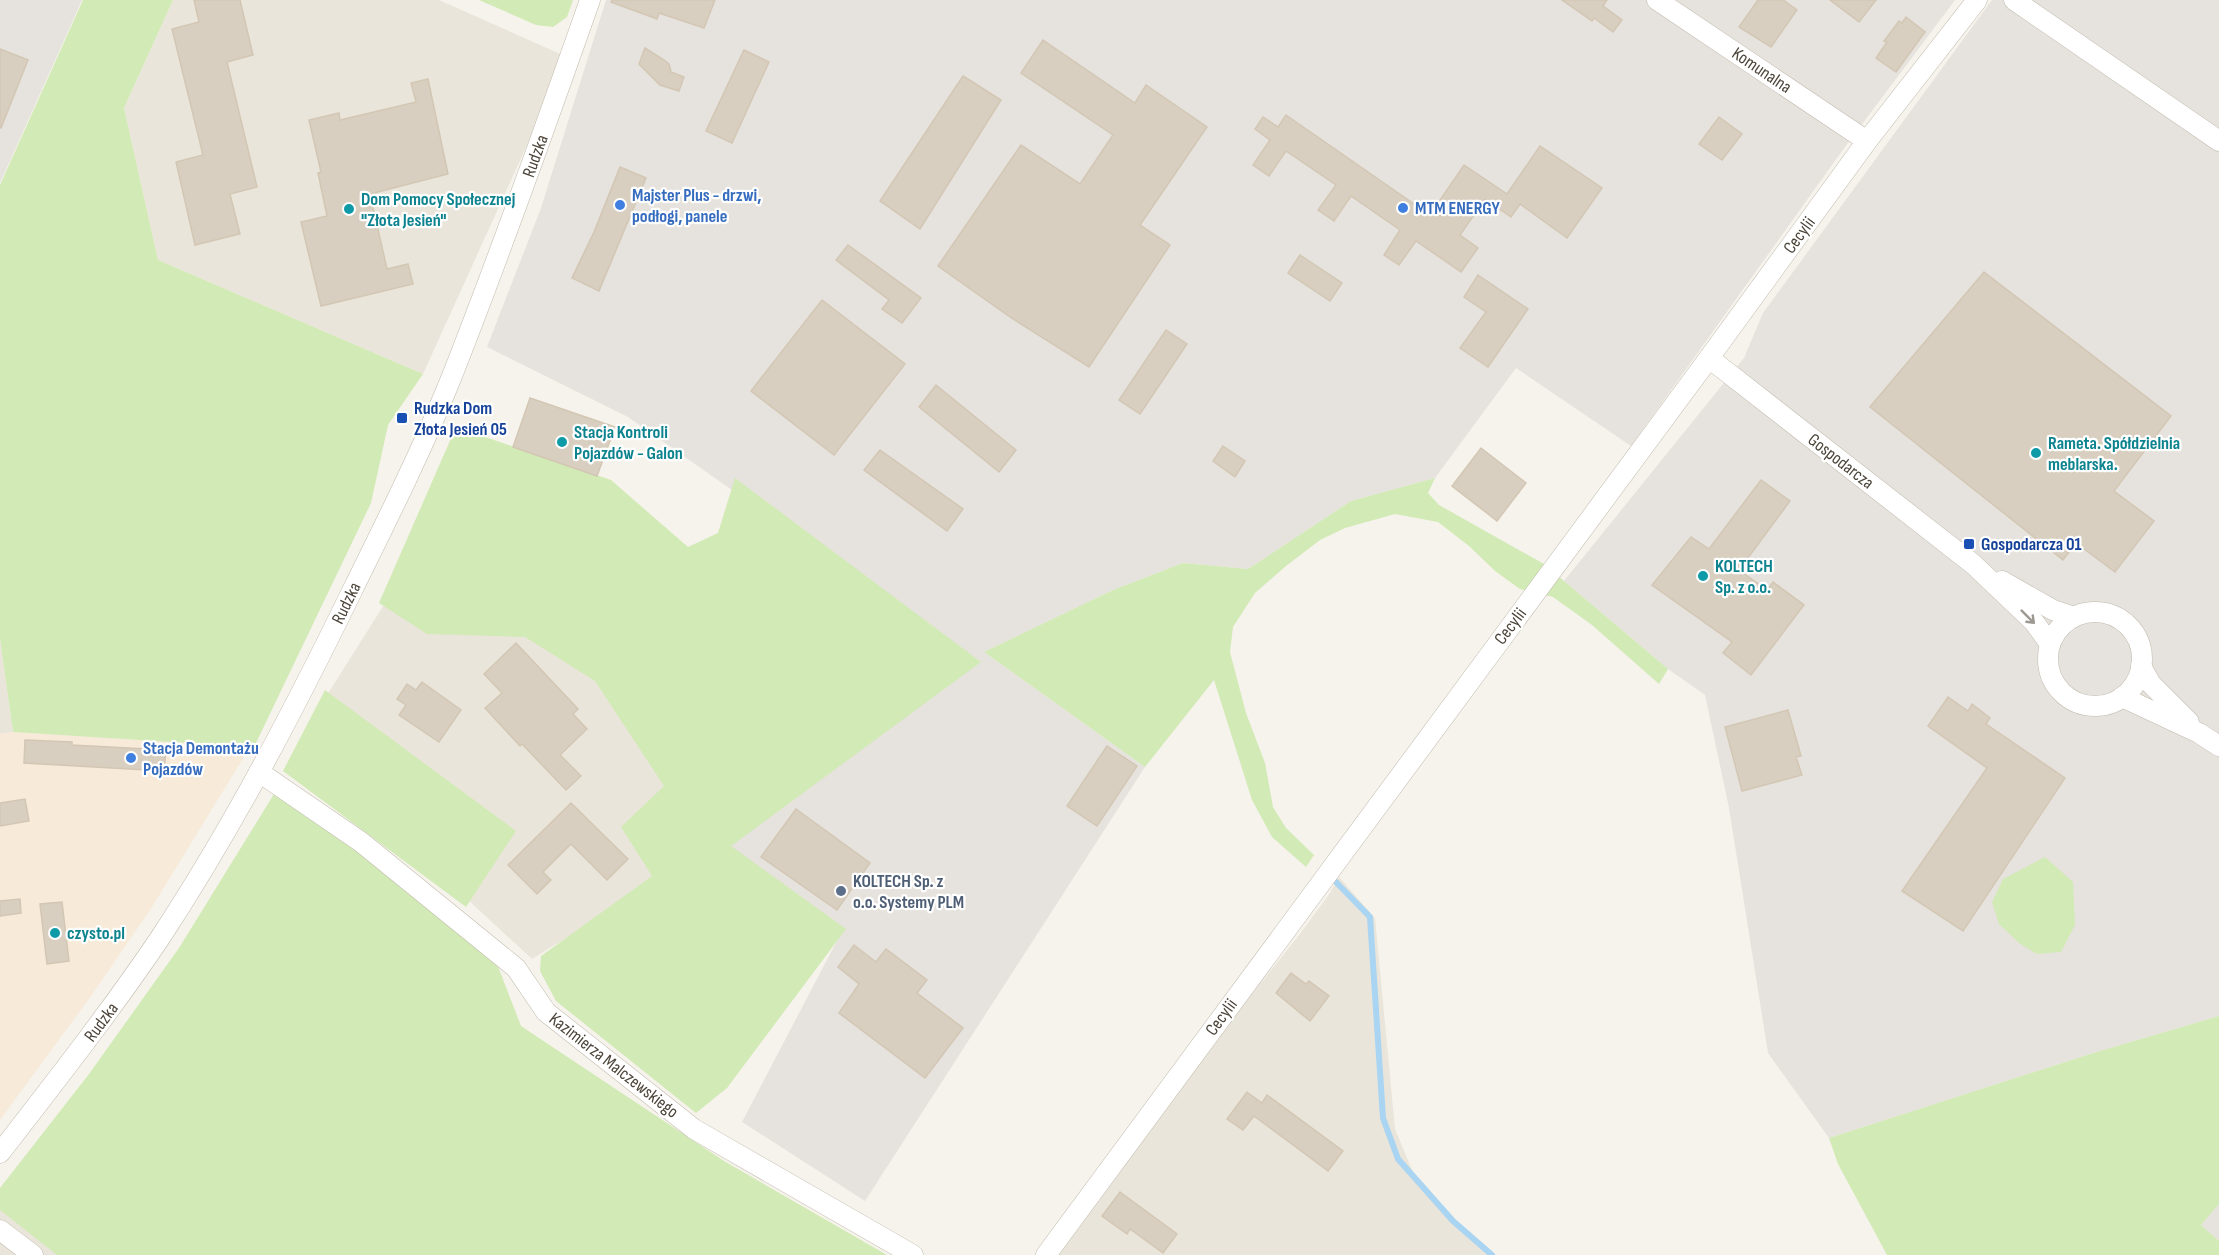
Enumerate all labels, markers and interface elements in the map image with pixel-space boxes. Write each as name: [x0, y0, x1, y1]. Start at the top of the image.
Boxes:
street label: Komunalna: [1728, 43, 1795, 98]
street label: Rudzka: [518, 132, 553, 180]
place label: Majster Plus - drzwi, podłogi, panele: [632, 185, 762, 227]
place label: Dom Pomocy Społecznej "Złota Jesień": [361, 189, 515, 231]
marker: Majster Plus - drzwi, podłogi, panele: [613, 198, 627, 212]
place label: MTM ENERGY: [1415, 198, 1500, 219]
marker: MTM ENERGY: [1396, 201, 1410, 215]
marker: Dom Pomocy Społecznej "Złota Jesień": [342, 202, 356, 216]
street label: Cecylii: [1779, 213, 1820, 258]
place label: Rudzka Dom Złota Jesień 05: [414, 398, 507, 440]
marker: Rudzka Dom Złota Jesień 05: [395, 411, 409, 425]
place label: Stacja Kontroli Pojazdów - Galon: [574, 422, 683, 464]
street label: Gospodarcza: [1804, 429, 1878, 494]
place label: Rameta. Spółdzielnia meblarska.: [2048, 433, 2180, 475]
marker: Stacja Kontroli Pojazdów - Galon: [555, 435, 569, 449]
marker: Rameta. Spółdzielnia meblarska.: [2029, 446, 2043, 460]
place label: Gospodarcza 01: [1981, 534, 2082, 555]
marker: Gospodarcza 01: [1962, 537, 1976, 551]
place label: KOLTECH Sp. z o.o.: [1715, 556, 1773, 598]
marker: KOLTECH Sp. z o.o.: [1696, 569, 1710, 583]
street label: Rudzka: [327, 579, 365, 627]
street label: Cecylii: [1490, 604, 1531, 649]
one-way arrow: [2021, 610, 2036, 625]
place label: Stacja Demontażu Pojazdów: [143, 738, 259, 780]
marker: Stacja Demontażu Pojazdów: [124, 751, 138, 765]
place label: KOLTECH Sp. z o.o. Systemy PLM: [853, 871, 964, 913]
marker: KOLTECH Sp. z o.o. Systemy PLM: [834, 884, 848, 898]
place label: czysto.pl: [67, 923, 125, 944]
marker: czysto.pl: [48, 926, 62, 940]
street label: Cecylii: [1201, 995, 1242, 1040]
street label: Rudzka: [80, 999, 123, 1046]
street label: Kazimierza Malczewskiego: [545, 1008, 683, 1122]

